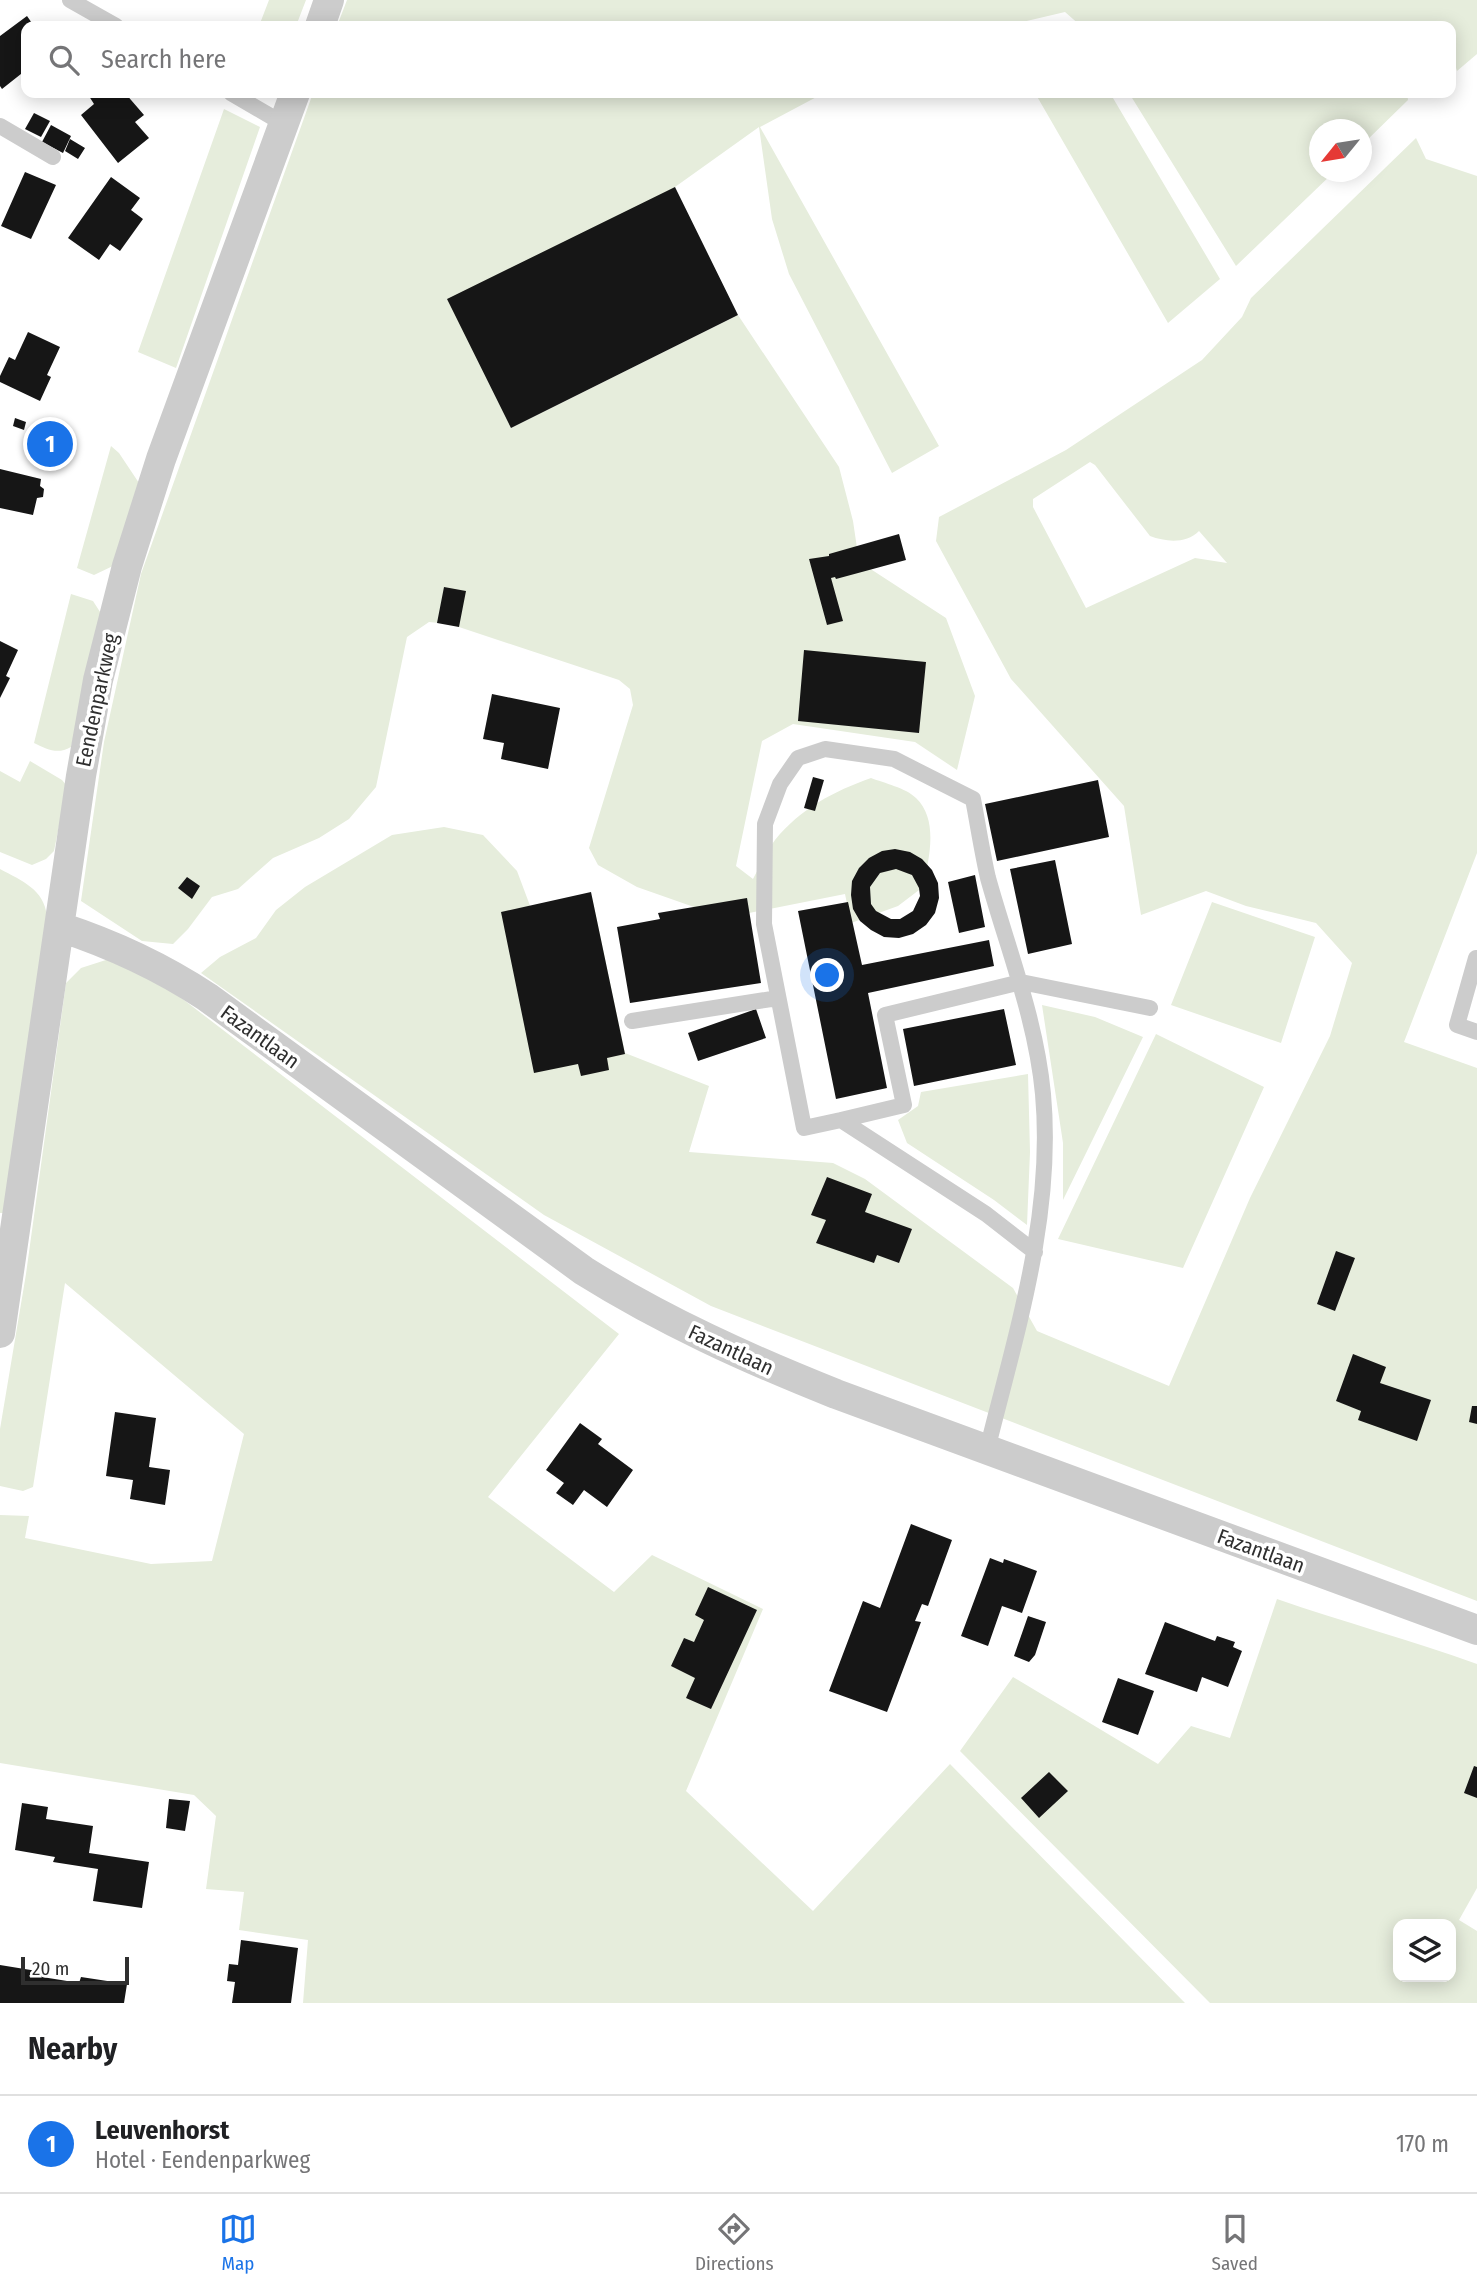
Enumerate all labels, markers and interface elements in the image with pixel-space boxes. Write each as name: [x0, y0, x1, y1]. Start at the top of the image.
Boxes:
search box: [21, 21, 1456, 98]
icon: search: [45, 41, 83, 79]
text: Search here: [101, 44, 226, 75]
north arrow: [1309, 119, 1372, 182]
pin: 1: [27, 418, 73, 470]
street label: Eendenparkweg: [70, 631, 124, 769]
your location: [810, 958, 844, 992]
street label: Fazantlaan: [215, 1000, 305, 1074]
street label: Fazantlaan: [684, 1319, 778, 1381]
street label: Fazantlaan: [1214, 1523, 1308, 1579]
map controls: [1393, 1919, 1456, 1982]
button: layers: [1393, 1919, 1456, 1982]
scale bar: [21, 1954, 130, 1986]
text: 20 m: [32, 1957, 69, 1980]
text: Nearby: [28, 2031, 117, 2067]
text: Leuvenhorst: [95, 2115, 229, 2146]
text: 1: [46, 2130, 56, 2158]
text: 170 m: [1396, 2130, 1449, 2158]
text: Hotel · Eendenparkweg: [95, 2146, 310, 2174]
tab: Map: [219, 2210, 257, 2275]
tab: Directions: [695, 2210, 774, 2275]
tab: Saved: [1212, 2210, 1258, 2275]

